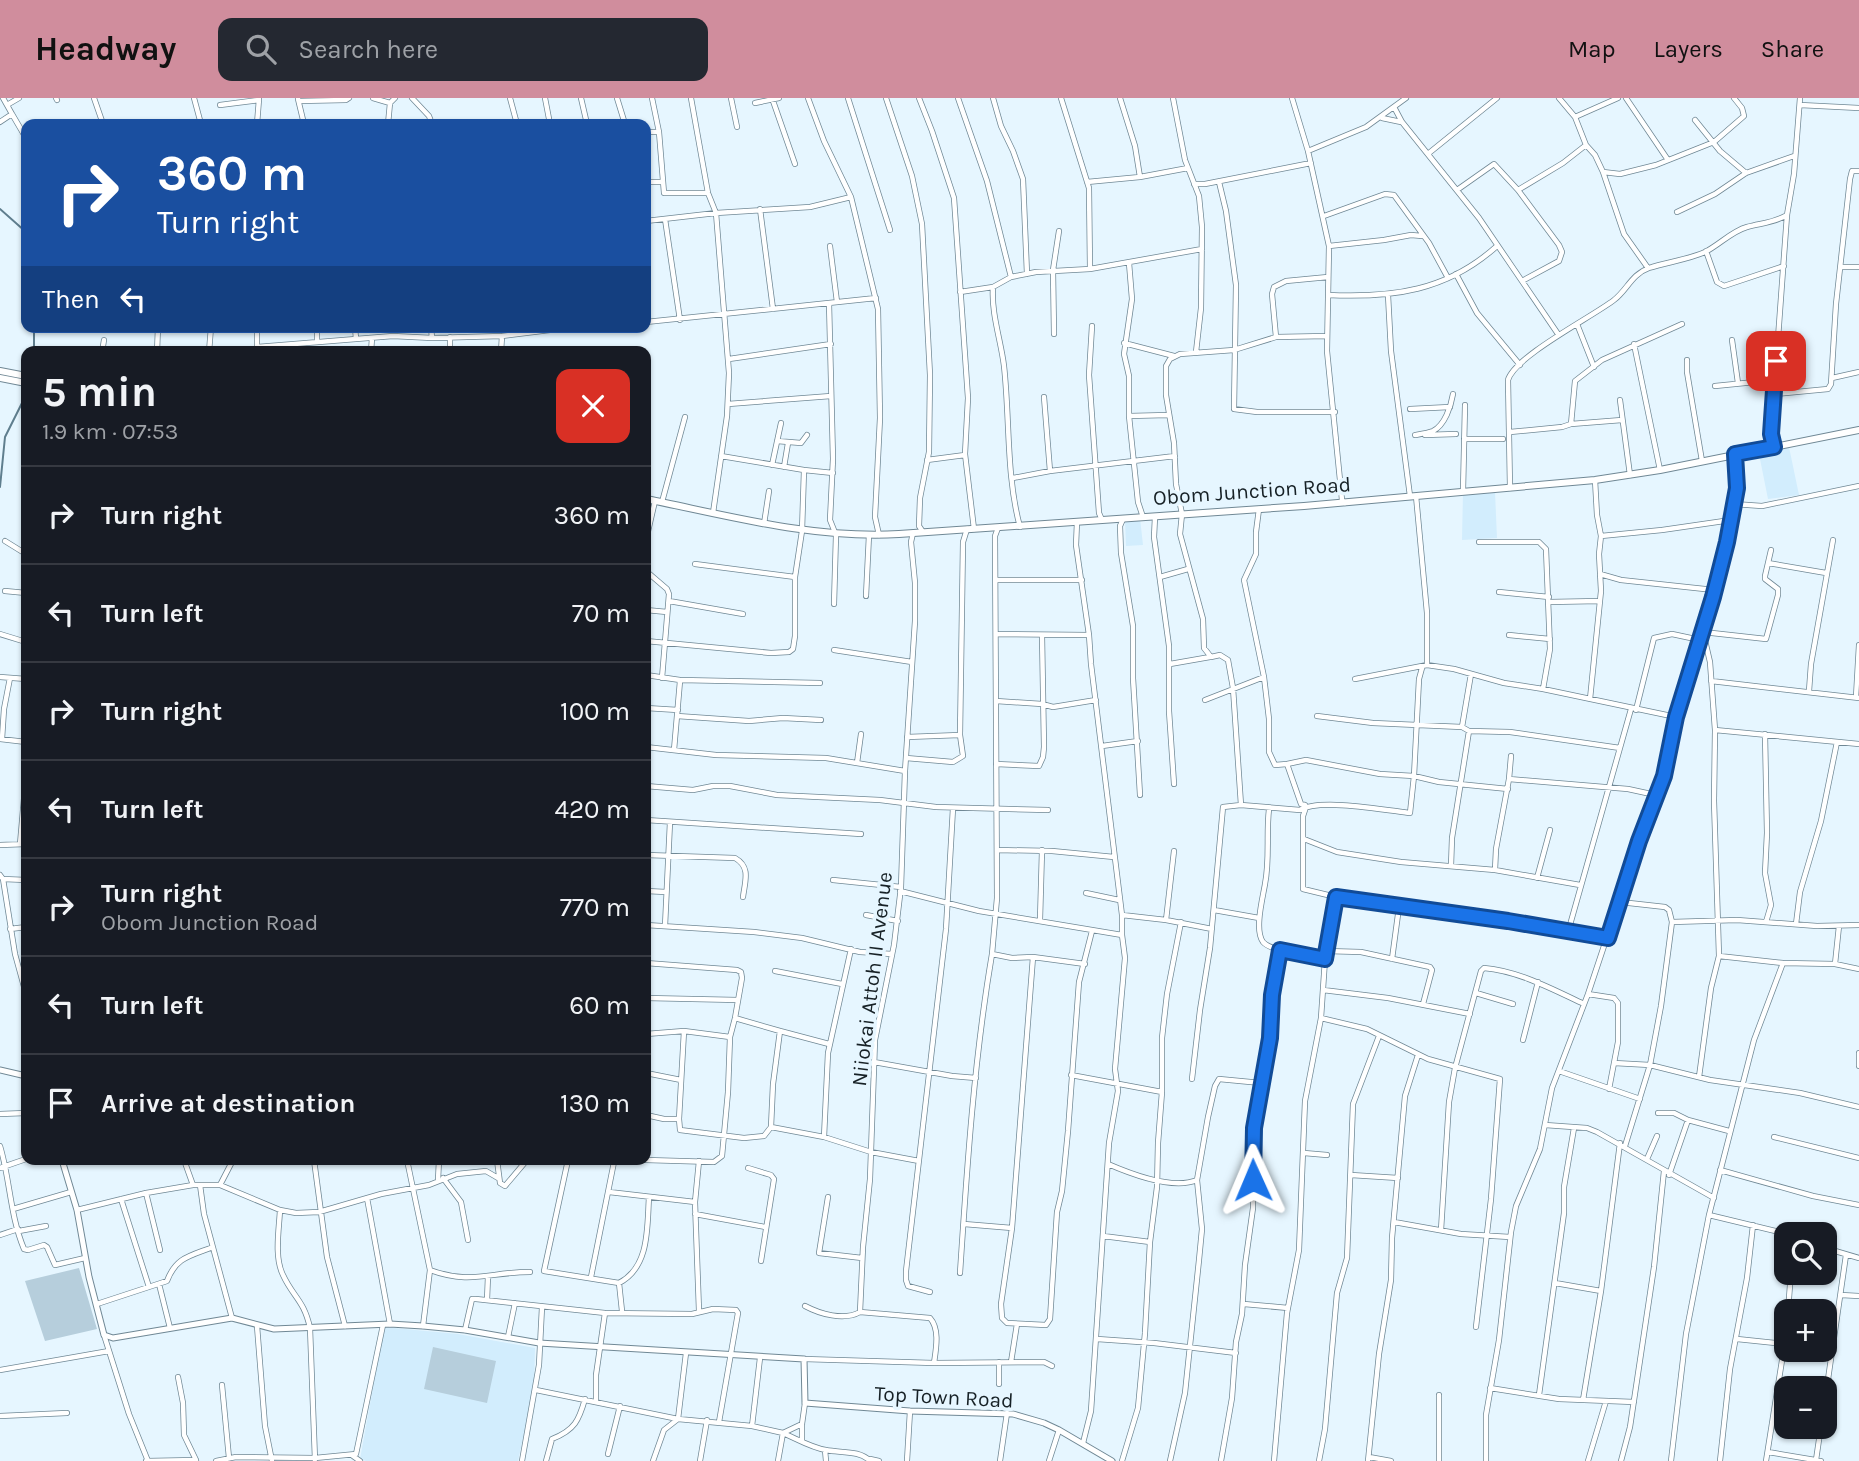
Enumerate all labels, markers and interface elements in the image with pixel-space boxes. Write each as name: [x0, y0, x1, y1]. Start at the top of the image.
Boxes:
search box: [218, 18, 708, 81]
text: Headway: [35, 30, 176, 68]
icon: search: [242, 30, 280, 68]
text: Search here: [298, 34, 438, 65]
text: Map: [1568, 35, 1616, 63]
text: Layers: [1654, 35, 1723, 63]
text: Share: [1761, 35, 1824, 63]
text: 360 m: [157, 145, 307, 202]
icon: right: [42, 147, 133, 238]
text: Turn right: [157, 204, 299, 241]
icon: left: [114, 280, 152, 318]
text: Then: [42, 284, 100, 315]
pin: [1746, 331, 1806, 391]
icon: arrive: [1757, 342, 1795, 380]
text: 5 min: [42, 367, 157, 417]
button: close: [556, 369, 630, 443]
text: 1.9 km · 07:53: [42, 418, 178, 445]
street label: Obom Junction Road: [1152, 472, 1352, 510]
icon: right: [42, 496, 80, 534]
text: Turn right: [101, 500, 222, 531]
text: 360 m: [554, 500, 630, 531]
icon: left: [42, 594, 80, 632]
text: Turn left: [101, 598, 203, 629]
text: 70 m: [572, 598, 630, 629]
icon: right: [42, 692, 80, 730]
text: Turn right: [101, 696, 222, 727]
text: 100 m: [560, 696, 630, 727]
icon: left: [42, 790, 80, 828]
text: Turn left: [101, 794, 203, 825]
text: 420 m: [554, 794, 630, 825]
street label: Niiokai Attoh II Avenue: [847, 870, 897, 1088]
text: Turn right: [101, 878, 222, 909]
icon: right: [42, 888, 80, 926]
text: 770 m: [560, 892, 630, 923]
text: Obom Junction Road: [101, 909, 318, 936]
icon: left: [42, 986, 80, 1024]
text: Turn left: [101, 990, 203, 1021]
text: 60 m: [569, 990, 630, 1021]
icon: arrive: [42, 1084, 80, 1122]
text: Arrive at destination: [101, 1088, 355, 1119]
text: 130 m: [560, 1088, 630, 1119]
position arrow: [1216, 1143, 1290, 1217]
map controls: [1774, 1222, 1837, 1439]
button: search: [1774, 1222, 1837, 1285]
button: +: [1774, 1299, 1837, 1362]
button: −: [1774, 1376, 1837, 1439]
street label: Top Town Road: [874, 1381, 1014, 1413]

